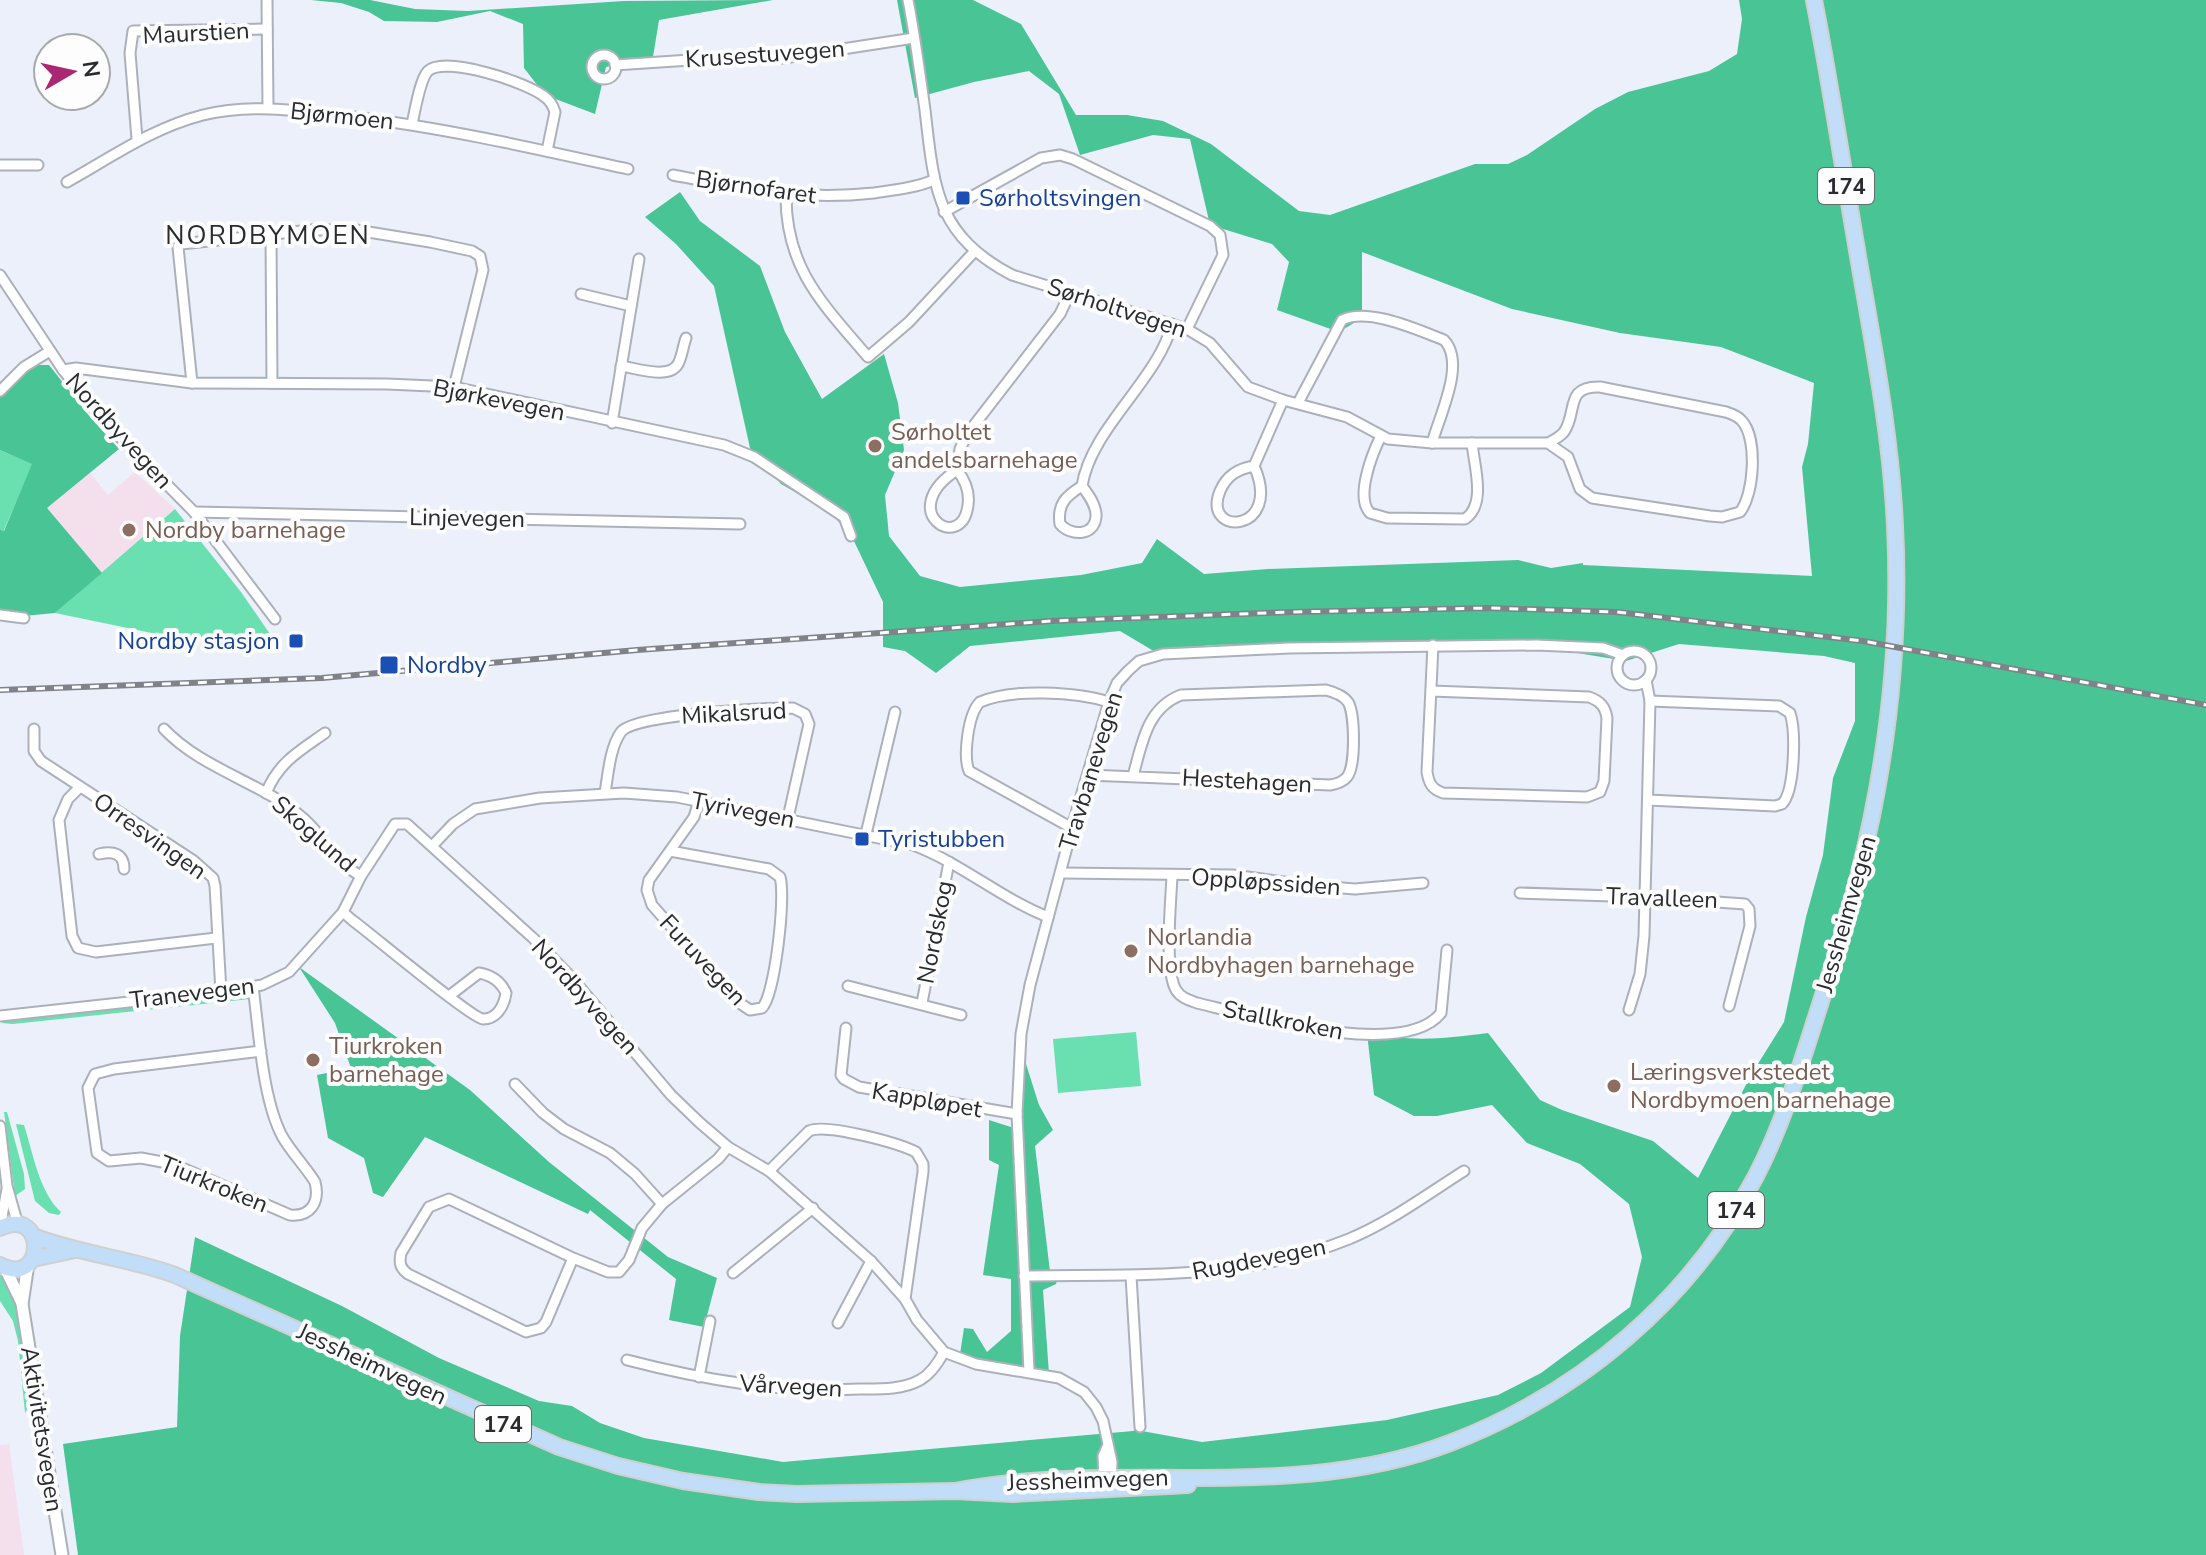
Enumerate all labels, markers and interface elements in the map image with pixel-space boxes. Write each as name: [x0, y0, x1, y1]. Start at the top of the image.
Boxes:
street label: Maurstien: [142, 14, 250, 52]
north arrow: [32, 32, 112, 112]
street label: Krusestuvegen: [684, 32, 846, 76]
text: N: [75, 59, 107, 80]
street label: Bjørmoen: [289, 95, 395, 137]
street label: Bjørnofaret: [694, 163, 819, 211]
road number: 174: [1818, 168, 1874, 204]
place label: Sørholtsvingen: [979, 182, 1141, 214]
marker: Sørholtsvingen: [954, 189, 972, 207]
district label: NORDBYMOEN: [165, 218, 371, 253]
street label: Sørholtvegen: [1043, 270, 1191, 346]
street label: Nordbyvegen: [58, 366, 180, 496]
street label: Bjørkevegen: [430, 372, 568, 428]
place label: Sørholtet andelsbarnehage: [891, 416, 1078, 476]
marker: Sørholtet andelsbarnehage: [866, 437, 884, 455]
street label: Linjevegen: [409, 501, 525, 535]
place label: Nordby barnehage: [145, 514, 346, 546]
marker: Nordby barnehage: [120, 521, 138, 539]
place label: Nordby stasjon: [117, 625, 280, 657]
marker: Nordby stasjon: [287, 632, 305, 650]
place label: Nordby: [407, 649, 487, 681]
marker: Nordby: [378, 654, 400, 676]
street label: Travbanevegen: [1052, 688, 1130, 854]
street label: Mikalsrud: [681, 694, 787, 732]
street label: Hestehagen: [1181, 762, 1313, 800]
street label: Tyrivegen: [689, 784, 797, 836]
street label: Orresvingen: [87, 785, 213, 887]
street label: Skoglund: [265, 788, 363, 880]
place label: Tyristubben: [878, 823, 1005, 855]
marker: Tyristubben: [853, 830, 871, 848]
street label: Jessheimvegen: [1808, 832, 1884, 997]
street label: Oppløpssiden: [1190, 861, 1342, 903]
street label: Nordskog: [909, 878, 961, 986]
street label: Travalleen: [1606, 880, 1718, 916]
street label: Furuvegen: [652, 907, 754, 1013]
place label: Norlandia Nordbyhagen barnehage: [1147, 921, 1415, 981]
street label: Nordbyvegen: [524, 932, 646, 1062]
marker: Norlandia Nordbyhagen barnehage: [1122, 942, 1140, 960]
street label: Tranevegen: [128, 969, 256, 1017]
street label: Stallkroken: [1220, 993, 1346, 1047]
place label: Tiurkroken barnehage: [329, 1030, 444, 1090]
marker: Tiurkroken barnehage: [304, 1051, 322, 1069]
place label: Læringsverkstedet Nordbymoen barnehage: [1630, 1056, 1891, 1116]
street label: Kappløpet: [869, 1075, 985, 1126]
marker: Læringsverkstedet Nordbymoen barnehage: [1605, 1077, 1623, 1095]
street label: Tiurkroken: [155, 1148, 273, 1220]
road number: 174: [1708, 1192, 1764, 1228]
street label: Rugdevegen: [1189, 1230, 1329, 1288]
street label: Jessheimvegen: [291, 1315, 452, 1413]
street label: Aktivitetsvegen: [13, 1344, 71, 1514]
street label: Vårvegen: [738, 1367, 843, 1405]
road number: 174: [475, 1406, 531, 1442]
street label: Jessheimvegen: [1006, 1461, 1169, 1499]

